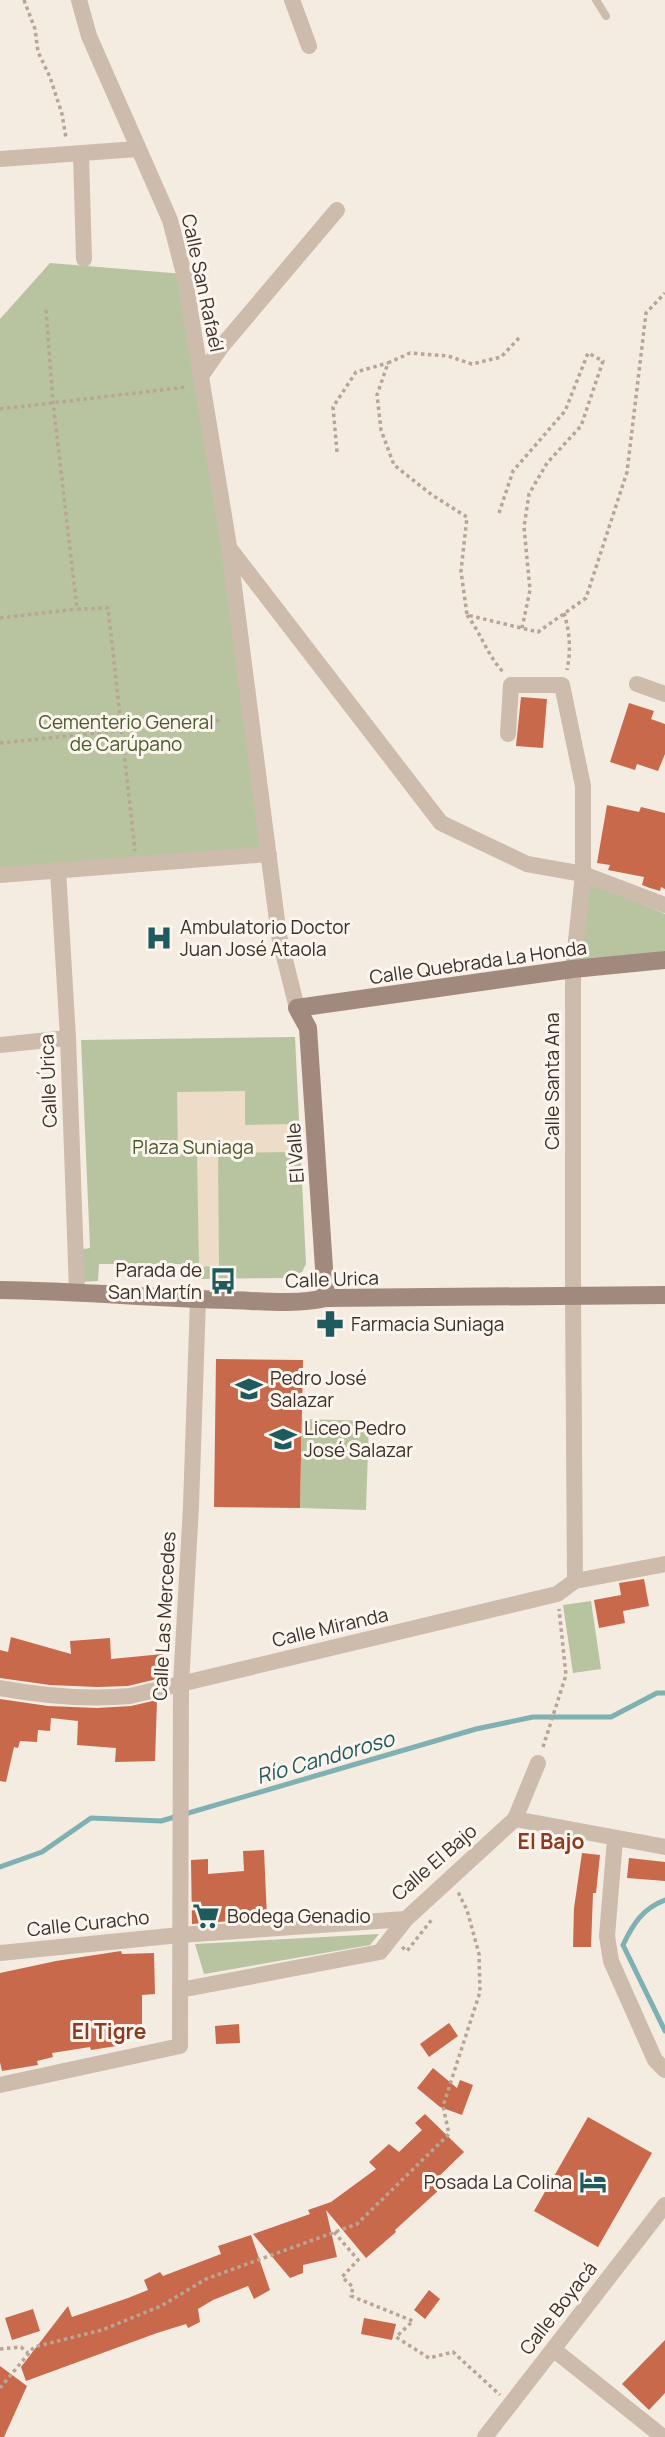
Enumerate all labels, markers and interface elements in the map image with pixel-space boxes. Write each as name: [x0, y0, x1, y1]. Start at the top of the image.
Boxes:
street label: Calle San Rafaél: [176, 212, 230, 354]
park label: Cementerio General de Carúpano: [38, 709, 214, 757]
place label: Ambulatorio Doctor Juan José Ataola: [180, 914, 350, 962]
hospital icon: Ambulatorio Doctor Juan José Ataola: [144, 923, 174, 953]
street label: Calle Quebrada La Honda: [368, 934, 588, 990]
street label: Calle Santa Ana: [539, 1012, 565, 1150]
street label: Calle Úrica: [33, 1034, 63, 1128]
street label: El Valle: [280, 1122, 310, 1184]
park label: Plaza Suniaga: [132, 1134, 254, 1160]
place label: Parada de San Martín: [108, 1257, 202, 1305]
street label: Calle Urica: [285, 1264, 379, 1294]
bus stop icon: Parada de San Martín: [208, 1266, 238, 1296]
pharmacy icon: Farmacia Suniaga: [315, 1309, 345, 1339]
place label: Farmacia Suniaga: [351, 1311, 504, 1337]
place label: Pedro José Salazar: [270, 1365, 367, 1413]
school or university icon: Pedro José Salazar: [234, 1374, 264, 1404]
place label: Liceo Pedro José Salazar: [304, 1415, 413, 1463]
school or university icon: Liceo Pedro José Salazar: [268, 1424, 298, 1454]
street label: Calle Las Mercedes: [147, 1531, 181, 1701]
street label: Calle Miranda: [269, 1601, 391, 1653]
water label: Río Candoroso: [253, 1724, 399, 1790]
street label: Calle El Bajo: [386, 1818, 482, 1906]
district label: El Bajo: [518, 1827, 584, 1855]
supermarket icon: Bodega Genadio: [191, 1901, 221, 1931]
place label: Bodega Genadio: [227, 1903, 371, 1929]
street label: Calle Curacho: [26, 1904, 150, 1942]
district label: El Tigre: [72, 2017, 146, 2045]
hotel icon: Posada La Colina: [578, 2167, 608, 2197]
place label: Posada La Colina: [424, 2169, 572, 2195]
street label: Calle Boyacá: [513, 2256, 603, 2360]

